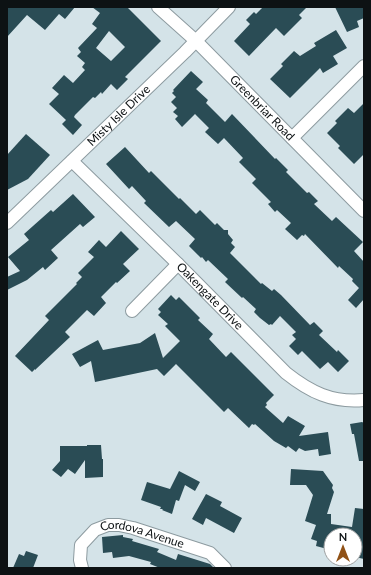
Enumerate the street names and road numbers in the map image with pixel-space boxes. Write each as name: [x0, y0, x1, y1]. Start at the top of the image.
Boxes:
street label: Greenbriar Road: [227, 72, 298, 143]
street label: Misty Isle Drive: [84, 82, 153, 149]
street label: Oakengate Drive: [174, 259, 247, 333]
street label: Cordova Avenue: [98, 517, 186, 551]

